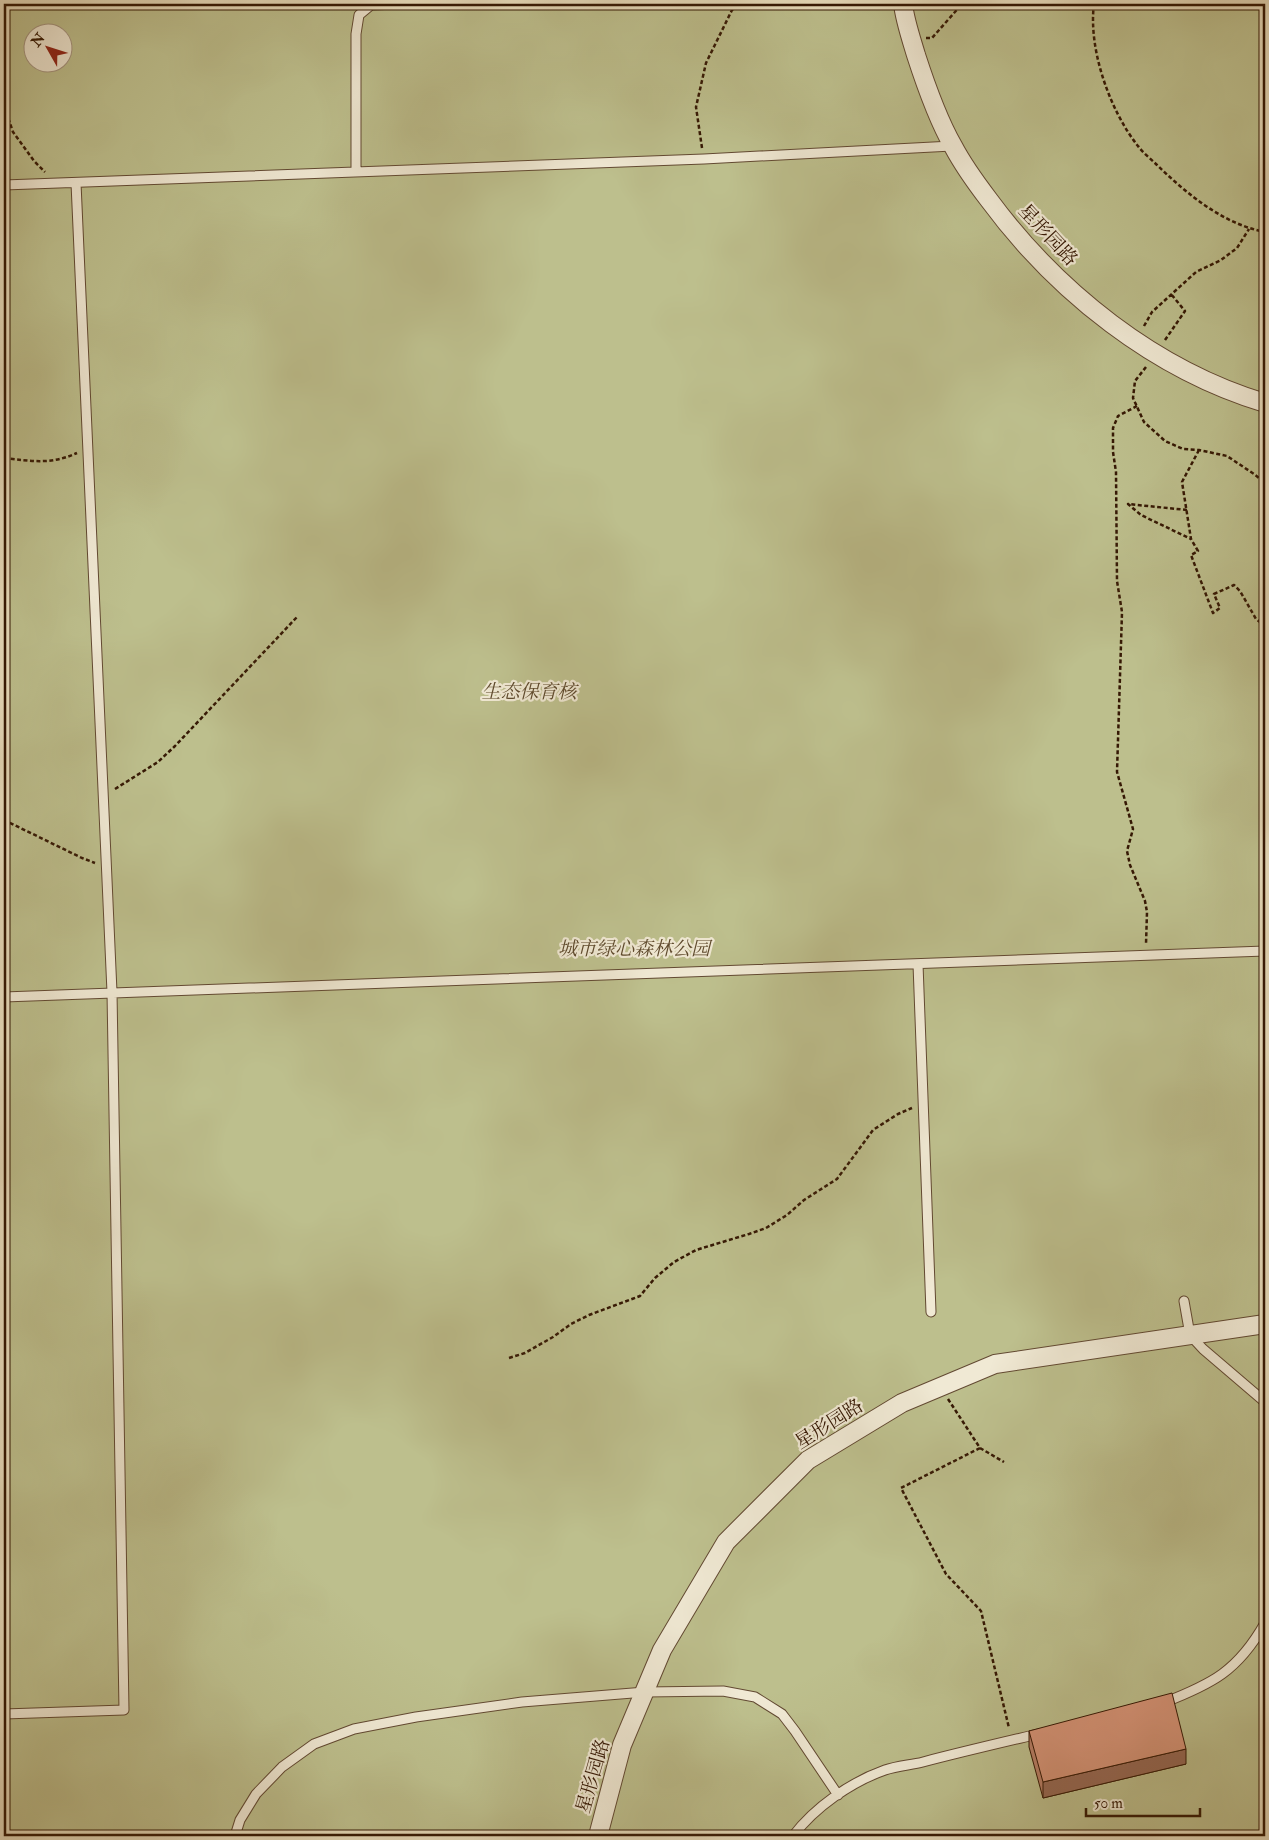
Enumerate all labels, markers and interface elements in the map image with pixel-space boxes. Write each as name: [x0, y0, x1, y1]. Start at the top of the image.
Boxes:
north arrow: [22, 22, 72, 72]
text: N: [27, 30, 49, 51]
street label: 星形园路: [1013, 199, 1083, 271]
park label: 生态保育核: [481, 680, 579, 704]
park label: 城市绿心森林公园: [558, 937, 713, 961]
street label: 星形园路: [790, 1394, 868, 1454]
street label: 星形园路: [571, 1736, 615, 1816]
scale bar: [1086, 1785, 1200, 1817]
text: 50 m: [1094, 1794, 1123, 1813]

